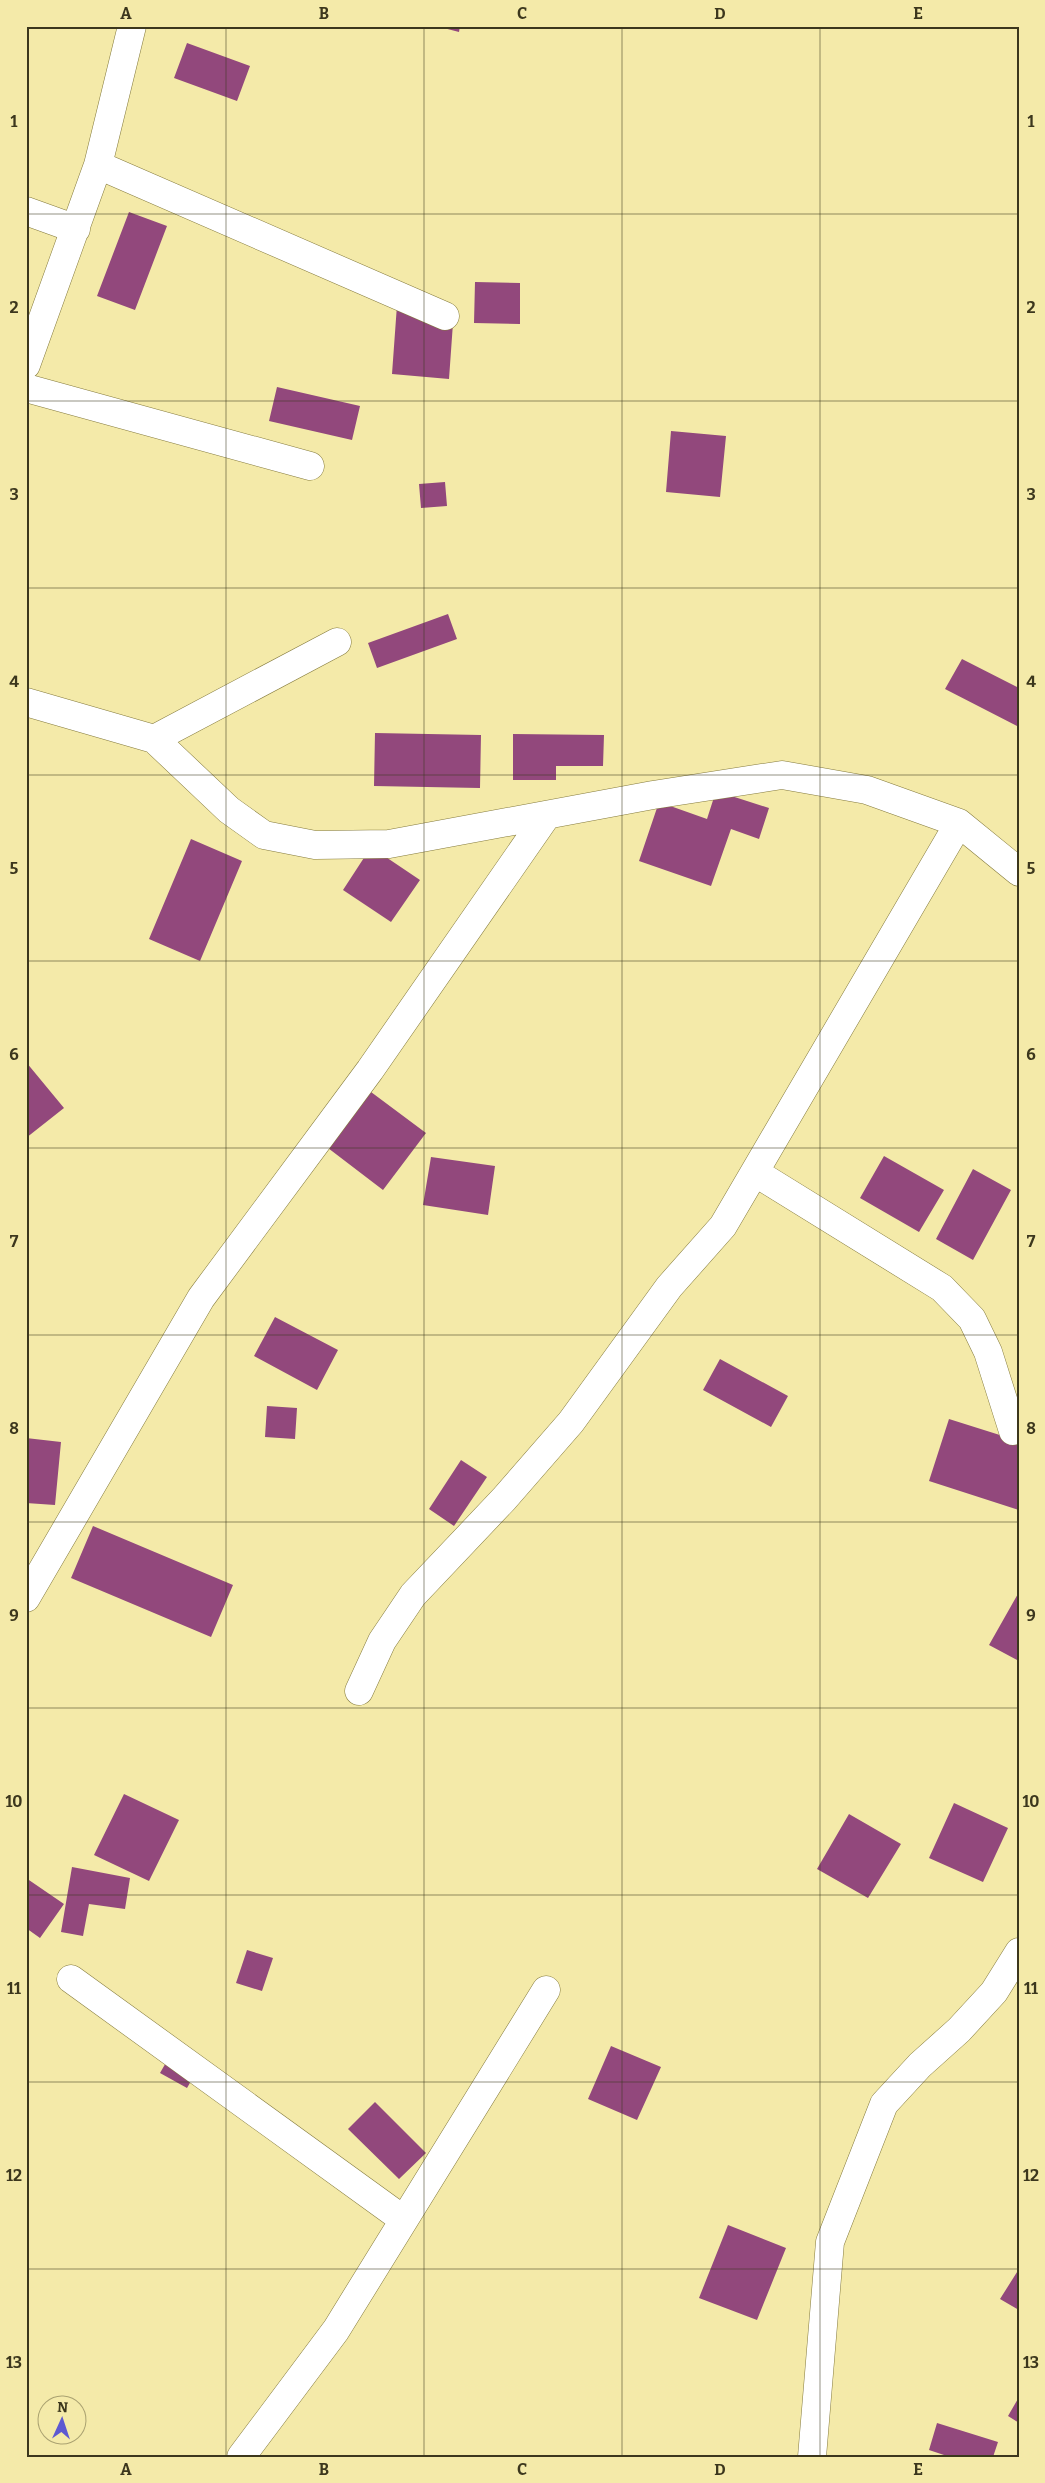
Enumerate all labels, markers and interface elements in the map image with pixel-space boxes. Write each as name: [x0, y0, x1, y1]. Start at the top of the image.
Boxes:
text: A: [120, 4, 132, 23]
text: B: [319, 4, 329, 23]
text: C: [517, 4, 527, 23]
text: D: [714, 4, 726, 23]
text: E: [913, 4, 923, 23]
text: 1: [11, 112, 18, 131]
text: 1: [1028, 112, 1035, 131]
text: 2: [9, 298, 19, 317]
text: 2: [1026, 298, 1036, 317]
text: 3: [9, 485, 19, 504]
text: 3: [1026, 485, 1036, 504]
text: 4: [9, 672, 19, 691]
text: 4: [1026, 672, 1036, 691]
text: 5: [10, 859, 19, 878]
text: 5: [1027, 859, 1036, 878]
text: 6: [9, 1045, 19, 1064]
text: 6: [1026, 1045, 1036, 1064]
text: 7: [10, 1232, 19, 1251]
text: 7: [1027, 1232, 1036, 1251]
text: 8: [9, 1419, 19, 1438]
text: 8: [1026, 1419, 1036, 1438]
text: 9: [9, 1606, 19, 1625]
text: 9: [1026, 1606, 1036, 1625]
text: 10: [5, 1792, 23, 1811]
text: 10: [1022, 1792, 1040, 1811]
text: 11: [7, 1979, 21, 1998]
text: 11: [1024, 1979, 1038, 1998]
text: 12: [6, 2166, 22, 2185]
text: 12: [1023, 2166, 1039, 2185]
text: 13: [6, 2353, 22, 2372]
text: 13: [1023, 2353, 1039, 2372]
north arrow: [38, 2396, 88, 2446]
text: N: [57, 2399, 69, 2416]
text: A: [120, 2460, 132, 2479]
text: B: [319, 2460, 329, 2479]
text: C: [517, 2460, 527, 2479]
text: D: [714, 2460, 726, 2479]
text: E: [913, 2460, 923, 2479]

